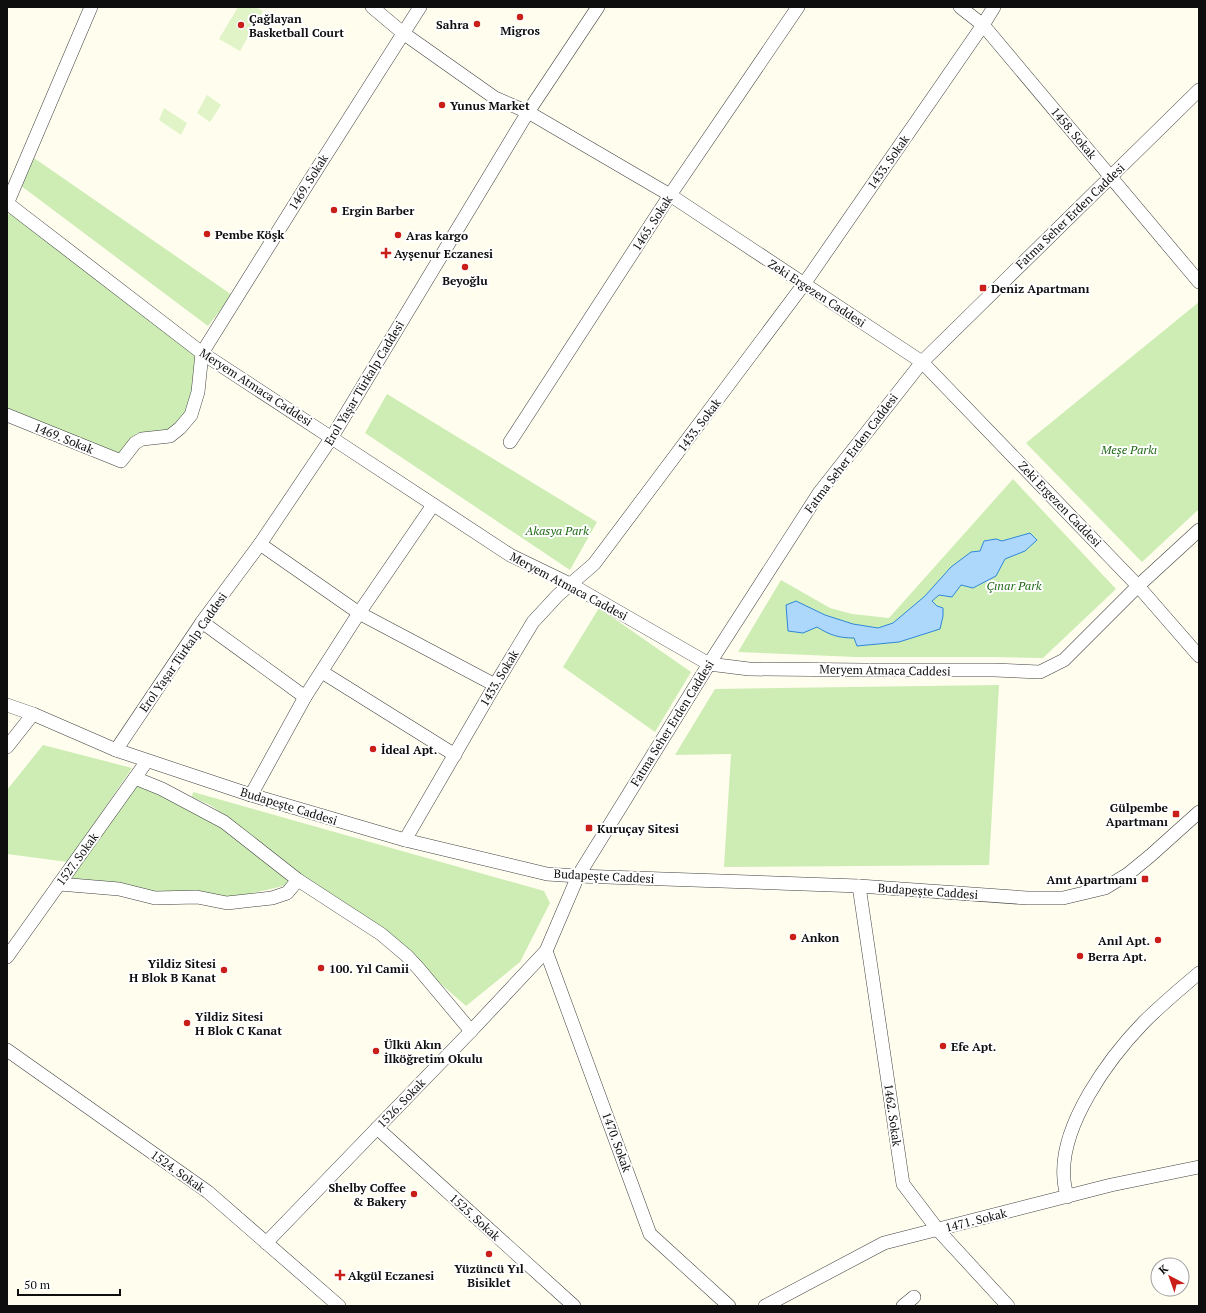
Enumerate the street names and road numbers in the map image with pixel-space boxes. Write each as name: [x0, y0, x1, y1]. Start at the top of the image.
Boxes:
street label: 1458. Sokak: [1048, 104, 1100, 163]
street label: 1433. Sokak: [864, 131, 913, 192]
street label: 1469. Sokak: [285, 151, 331, 213]
street label: Fatma Seher Erden Caddesi: [1012, 160, 1128, 272]
street label: 1465. Sokak: [629, 192, 676, 253]
street label: Zeki Ergezen Caddesi: [765, 256, 869, 330]
street label: Erol Yaşar Türkalp Caddesi: [321, 318, 407, 448]
street label: Meryem Atmaca Caddesi: [197, 345, 315, 429]
street label: Fatma Seher Erden Caddesi: [801, 390, 901, 516]
street label: 1433. Sokak: [674, 395, 724, 455]
street label: 1469. Sokak: [32, 419, 97, 457]
street label: Zeki Ergezen Caddesi: [1015, 458, 1105, 550]
street label: Meryem Atmaca Caddesi: [508, 549, 631, 624]
street label: Erol Yaşar Türkalp Caddesi: [136, 589, 230, 715]
street label: 1433. Sokak: [476, 646, 522, 709]
street label: Fatma Seher Erden Caddesi: [627, 657, 717, 789]
street label: Meryem Atmaca Caddesi: [819, 661, 951, 679]
street label: Budapeşte Caddesi: [239, 784, 340, 828]
street label: 1527. Sokak: [53, 829, 102, 888]
street label: Budapeşte Caddesi: [553, 866, 655, 886]
street label: Budapeşte Caddesi: [877, 880, 979, 902]
street label: 1526. Sokak: [374, 1075, 429, 1131]
street label: 1462. Sokak: [881, 1083, 905, 1148]
street label: 1470. Sokak: [599, 1110, 635, 1175]
street label: 1524. Sokak: [148, 1147, 209, 1196]
street label: 1525. Sokak: [447, 1190, 504, 1244]
street label: 1471. Sokak: [944, 1205, 1009, 1235]

